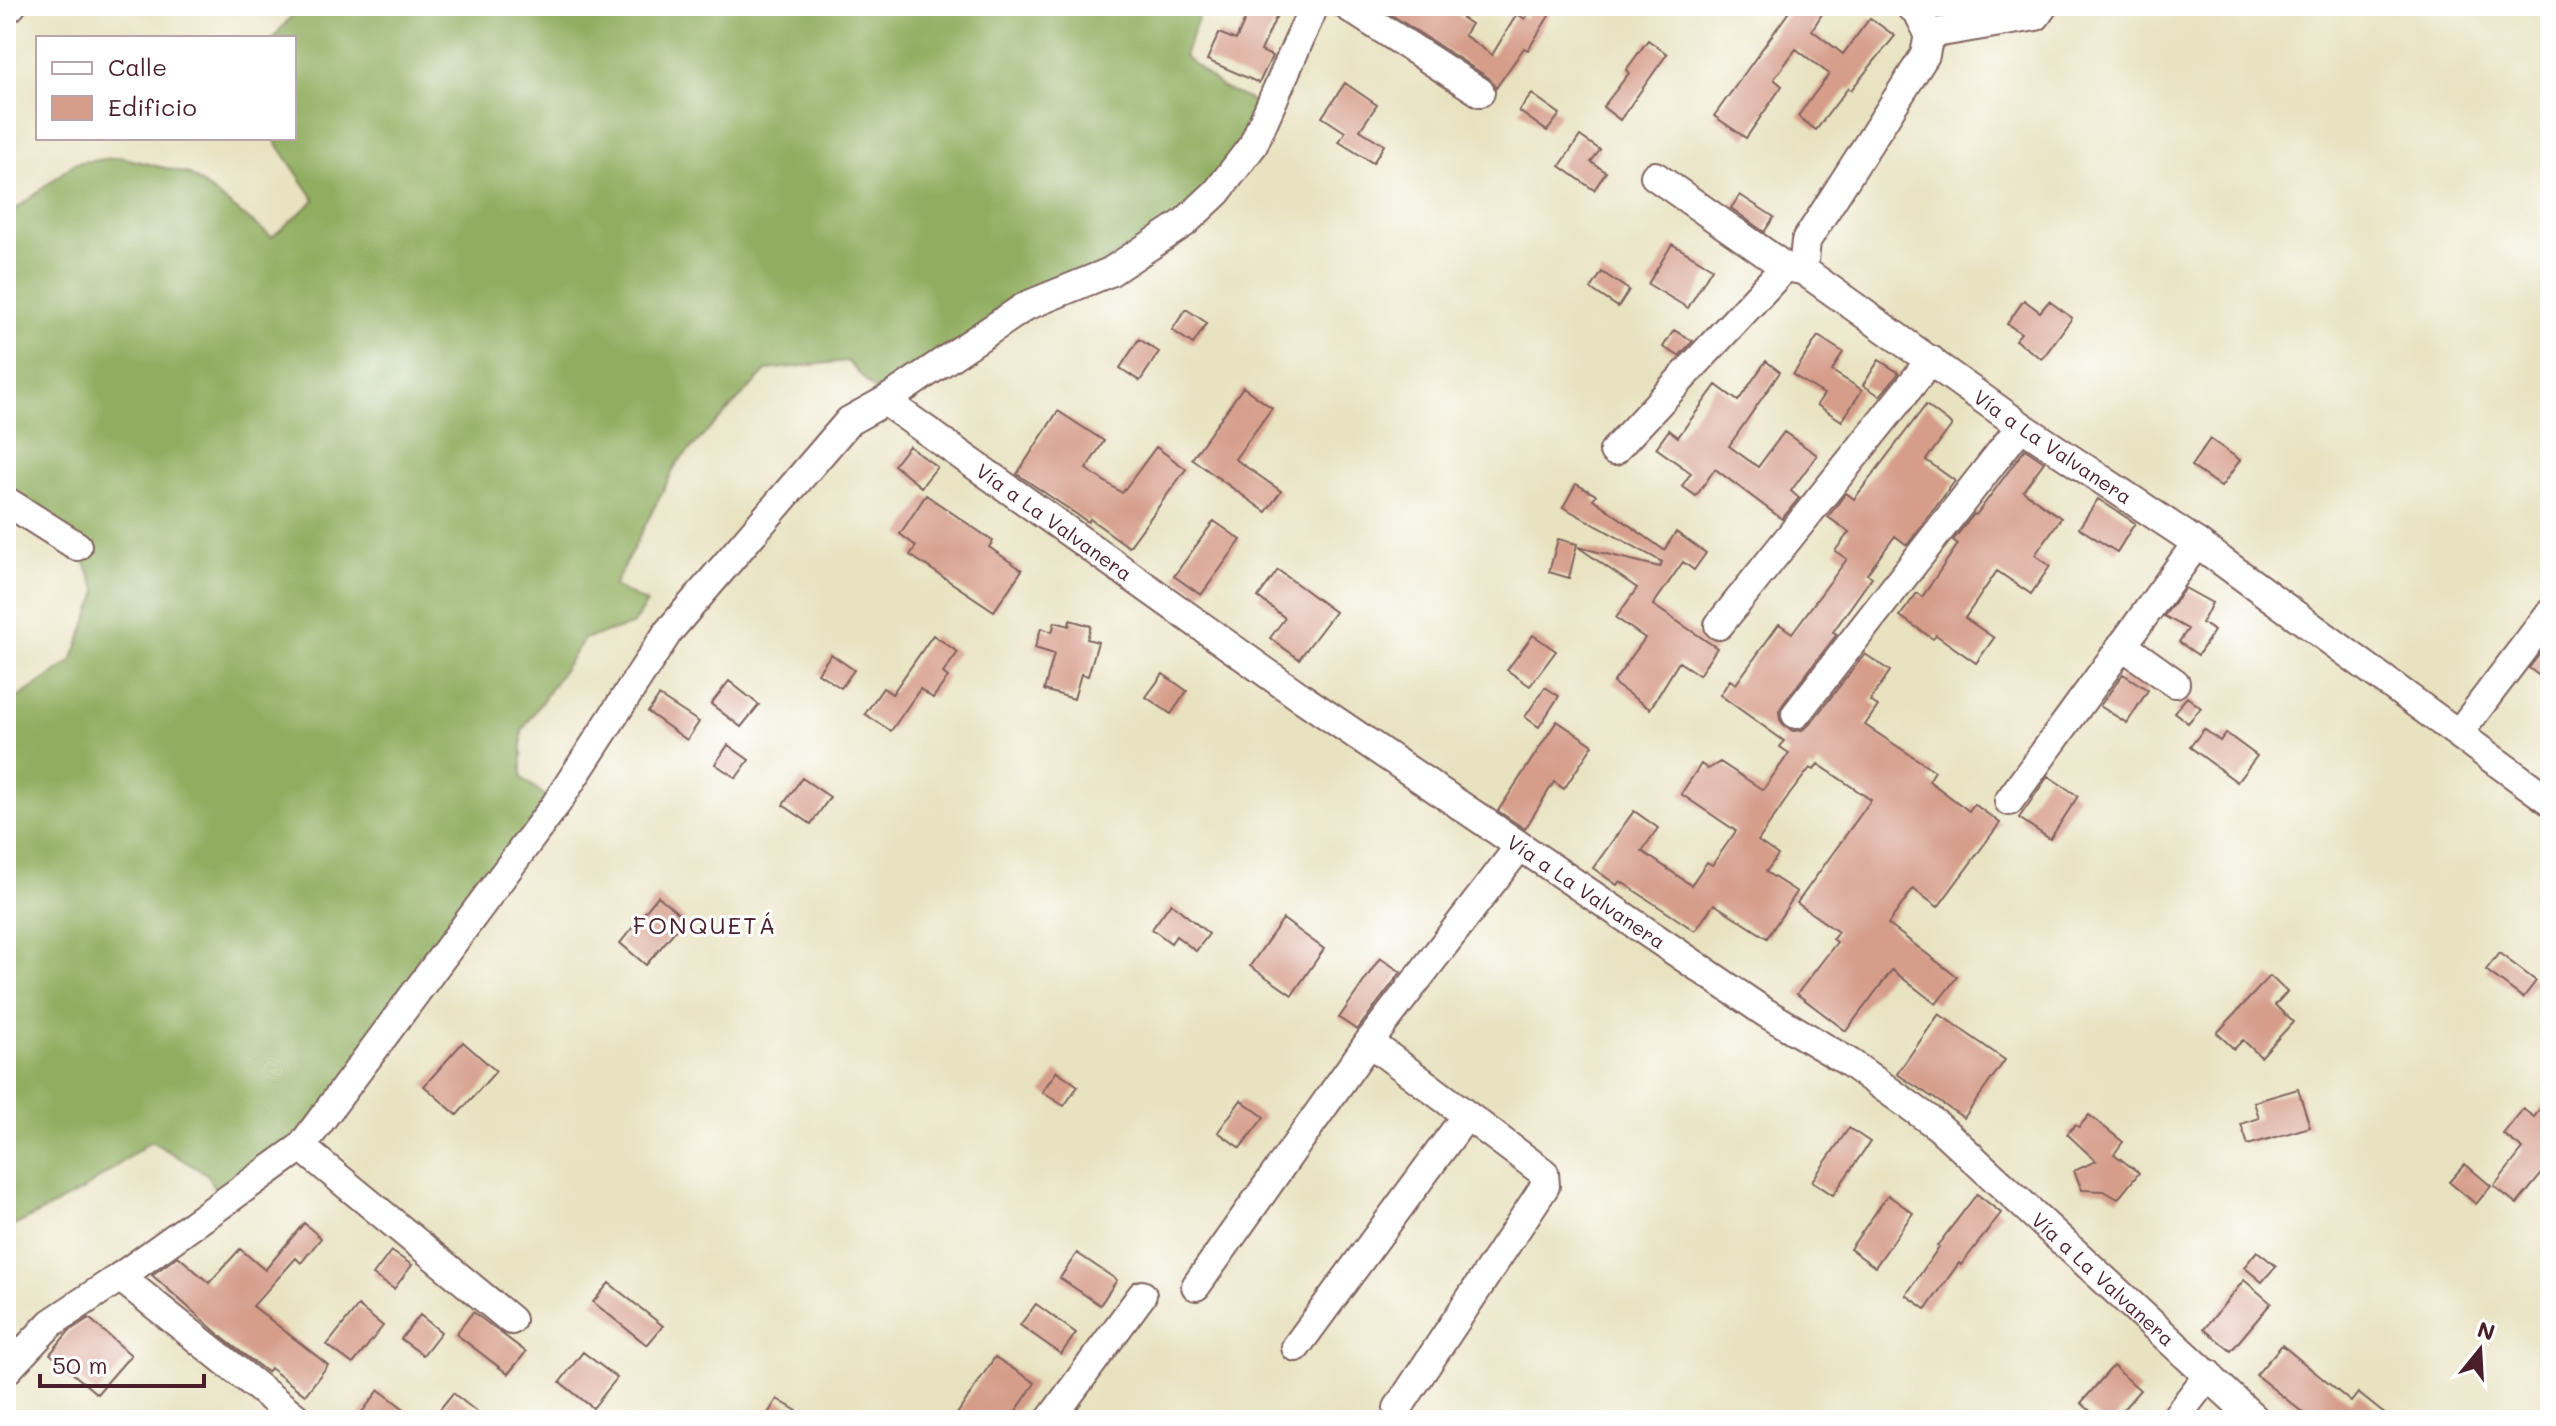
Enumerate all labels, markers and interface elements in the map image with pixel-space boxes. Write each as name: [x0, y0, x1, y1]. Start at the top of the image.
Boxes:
legend: [36, 36, 296, 140]
text: Calle: [108, 51, 167, 82]
text: Edificio: [108, 91, 197, 122]
street label: Vía a La Valvanera: [1969, 383, 2137, 509]
street label: Vía a La Valvanera: [971, 457, 1138, 586]
street label: Vía a La Valvanera: [1503, 828, 1671, 954]
district label: FONQUETÁ: [633, 909, 777, 940]
street label: Vía a La Valvanera: [2026, 1206, 2180, 1352]
north arrow: [2440, 1310, 2520, 1390]
text: N: [2474, 1314, 2499, 1347]
scale bar: [40, 1338, 204, 1388]
text: 50 m: [52, 1349, 108, 1380]

